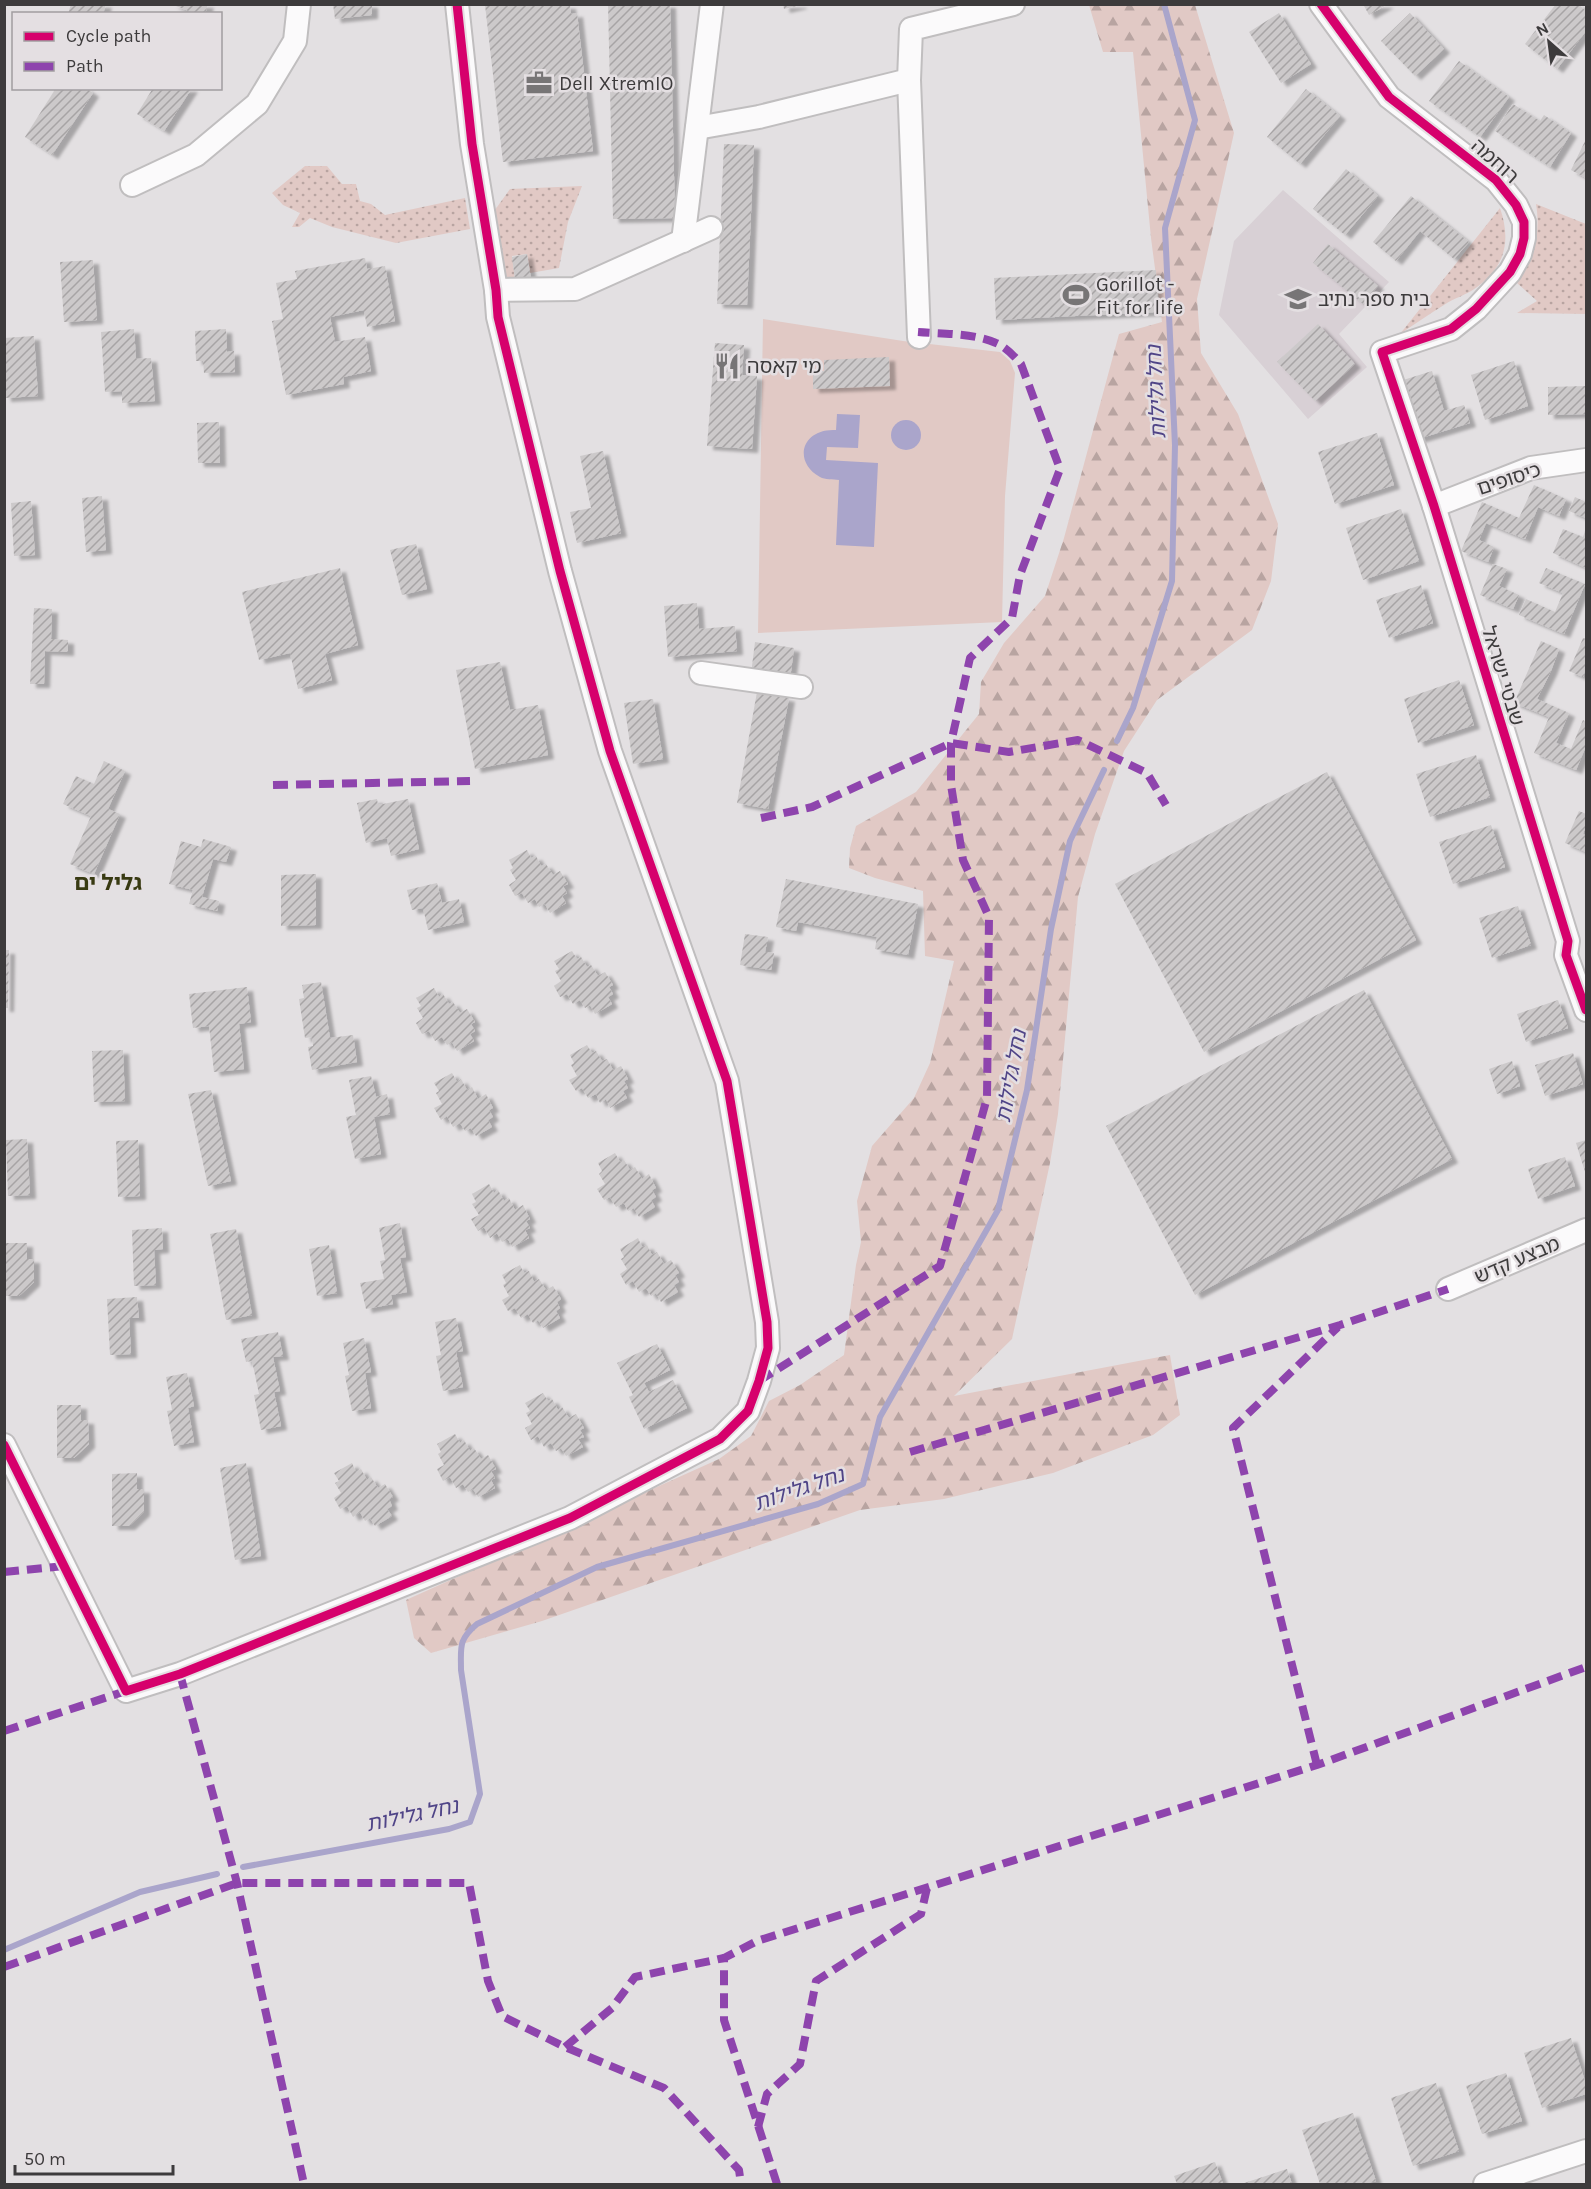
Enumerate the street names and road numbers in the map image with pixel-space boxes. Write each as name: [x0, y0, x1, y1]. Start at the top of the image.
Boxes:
street label: רוחמה: [1467, 134, 1523, 188]
street label: כיסופים: [1474, 458, 1544, 500]
street label: שבטי ישראל: [1477, 624, 1529, 728]
street label: מבצע קדש: [1471, 1232, 1563, 1288]

